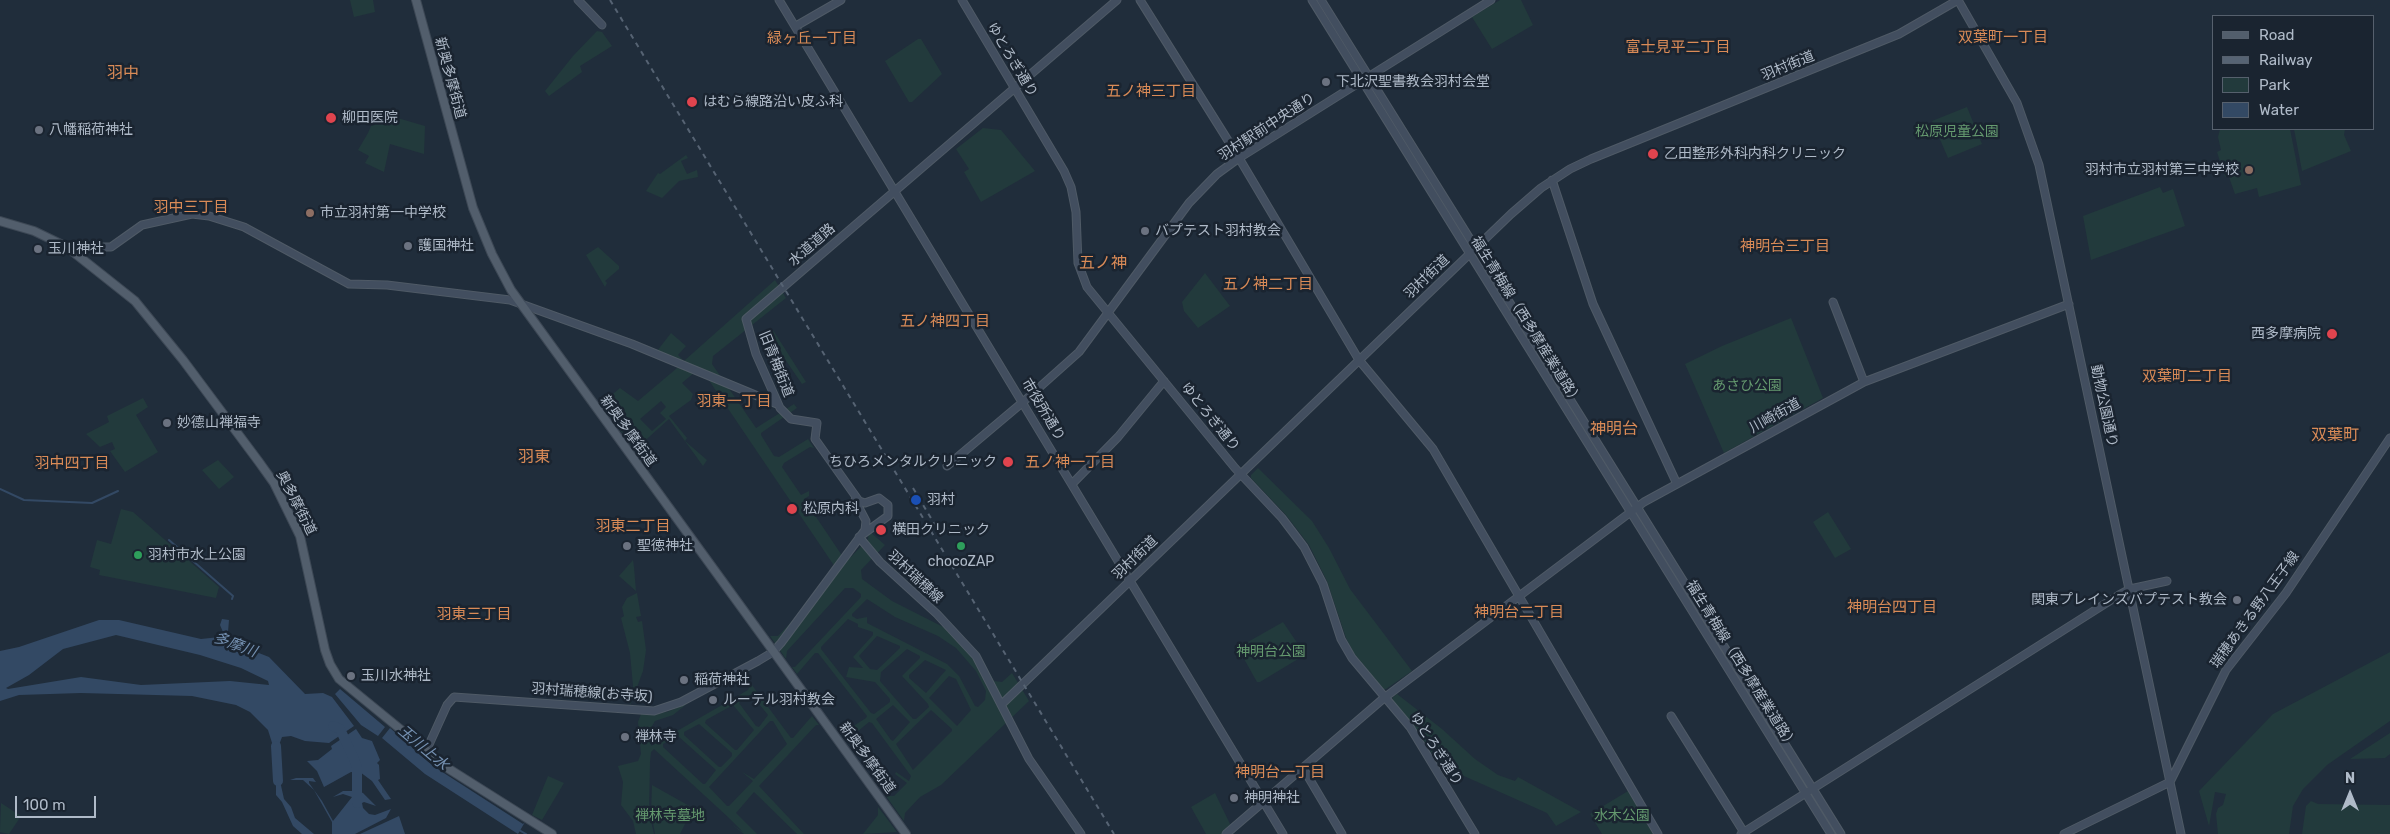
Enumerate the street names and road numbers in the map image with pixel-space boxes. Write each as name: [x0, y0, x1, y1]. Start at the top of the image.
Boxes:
street label: ゆとろぎ通り: [983, 20, 1041, 100]
street label: 新奥多摩街道: [431, 35, 469, 121]
street label: 羽村街道: [1759, 48, 1817, 84]
street label: 羽村駅前中央通り: [1215, 89, 1319, 165]
street label: 水道道路: [785, 220, 839, 270]
street label: 福生青梅線（西多摩産業道路）: [1467, 233, 1585, 409]
street label: 羽村街道: [1401, 252, 1453, 302]
street label: 旧青梅街道: [755, 328, 797, 400]
street label: 動物公園通り: [2087, 363, 2121, 449]
street label: 市役所通り: [1018, 376, 1068, 444]
street label: ゆとろぎ通り: [1177, 379, 1243, 455]
street label: 新奥多摩街道: [597, 392, 659, 470]
street label: 川崎街道: [1746, 395, 1804, 437]
street label: 奥多摩街道: [273, 468, 319, 538]
street label: 羽村街道: [1109, 533, 1161, 583]
street label: 羽村瑞穂線: [884, 547, 946, 607]
street label: 瑞穂あきる野八王子線: [2207, 548, 2303, 672]
street label: 福生青梅線（西多摩産業道路）: [1682, 577, 1800, 753]
street label: 羽村瑞穂線(お寺坂): [531, 680, 653, 706]
street label: ゆとろぎ通り: [1406, 709, 1466, 789]
street label: 新奥多摩街道: [836, 719, 898, 797]

